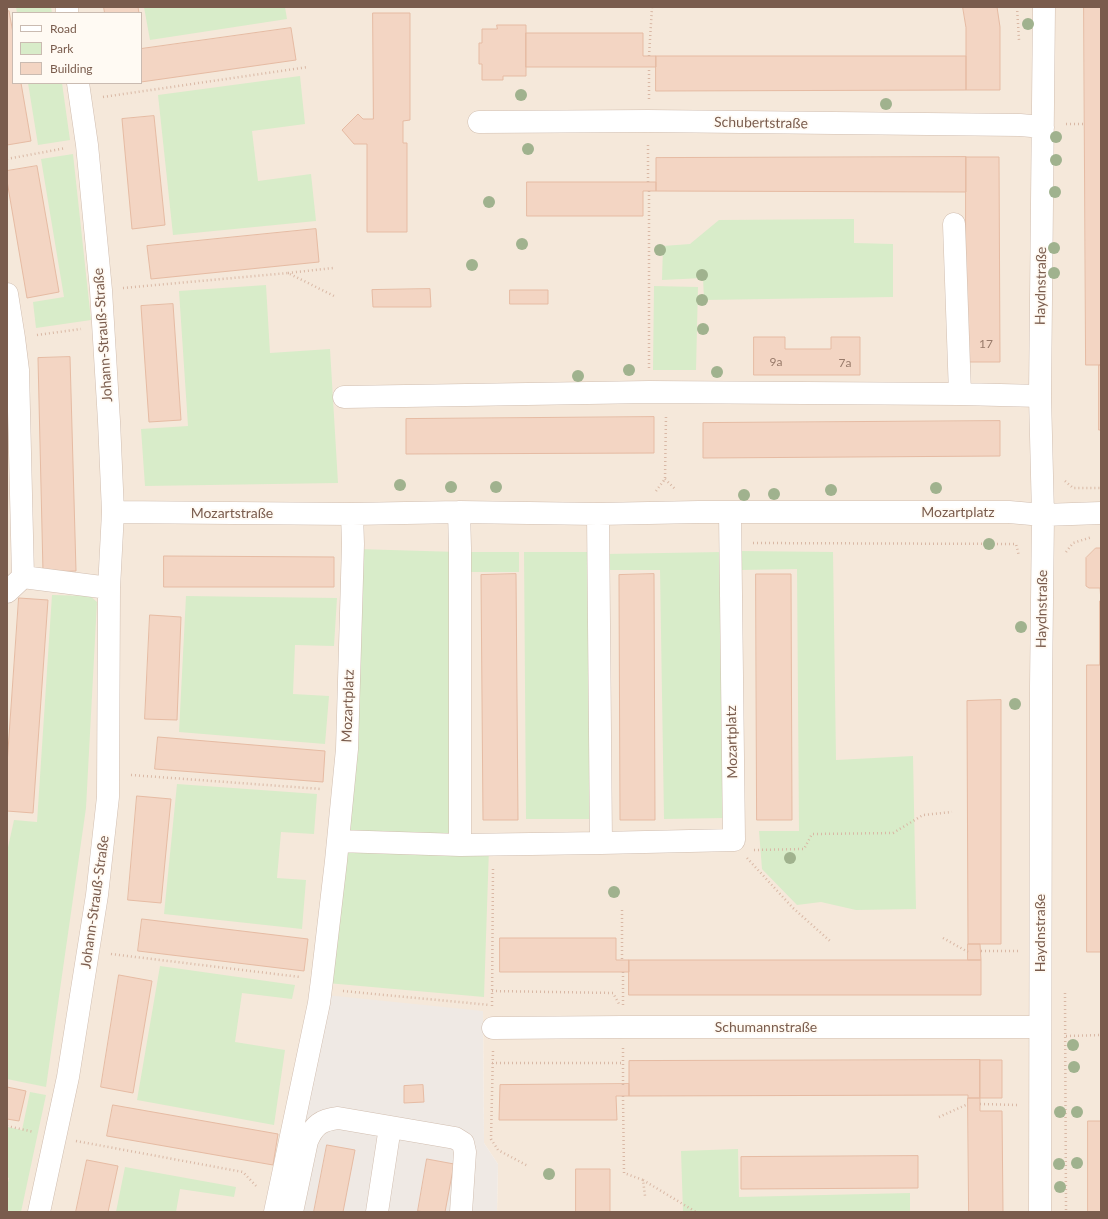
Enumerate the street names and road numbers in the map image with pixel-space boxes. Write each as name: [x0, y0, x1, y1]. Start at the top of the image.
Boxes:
street label: Schubertstraße: [714, 114, 808, 132]
street label: Haydnstraße: [1032, 247, 1050, 325]
street label: Johann-Strauß-Straße: [90, 267, 116, 403]
street label: Mozartplatz: [921, 504, 995, 520]
street label: Mozartstraße: [191, 505, 273, 521]
street label: Haydnstraße: [1033, 570, 1051, 648]
street label: Mozartplatz: [338, 669, 358, 743]
street label: Mozartplatz: [723, 705, 741, 779]
street label: Johann-Strauß-Straße: [77, 834, 113, 970]
street label: Haydnstraße: [1032, 894, 1048, 972]
street label: Schumannstraße: [715, 1019, 817, 1035]

